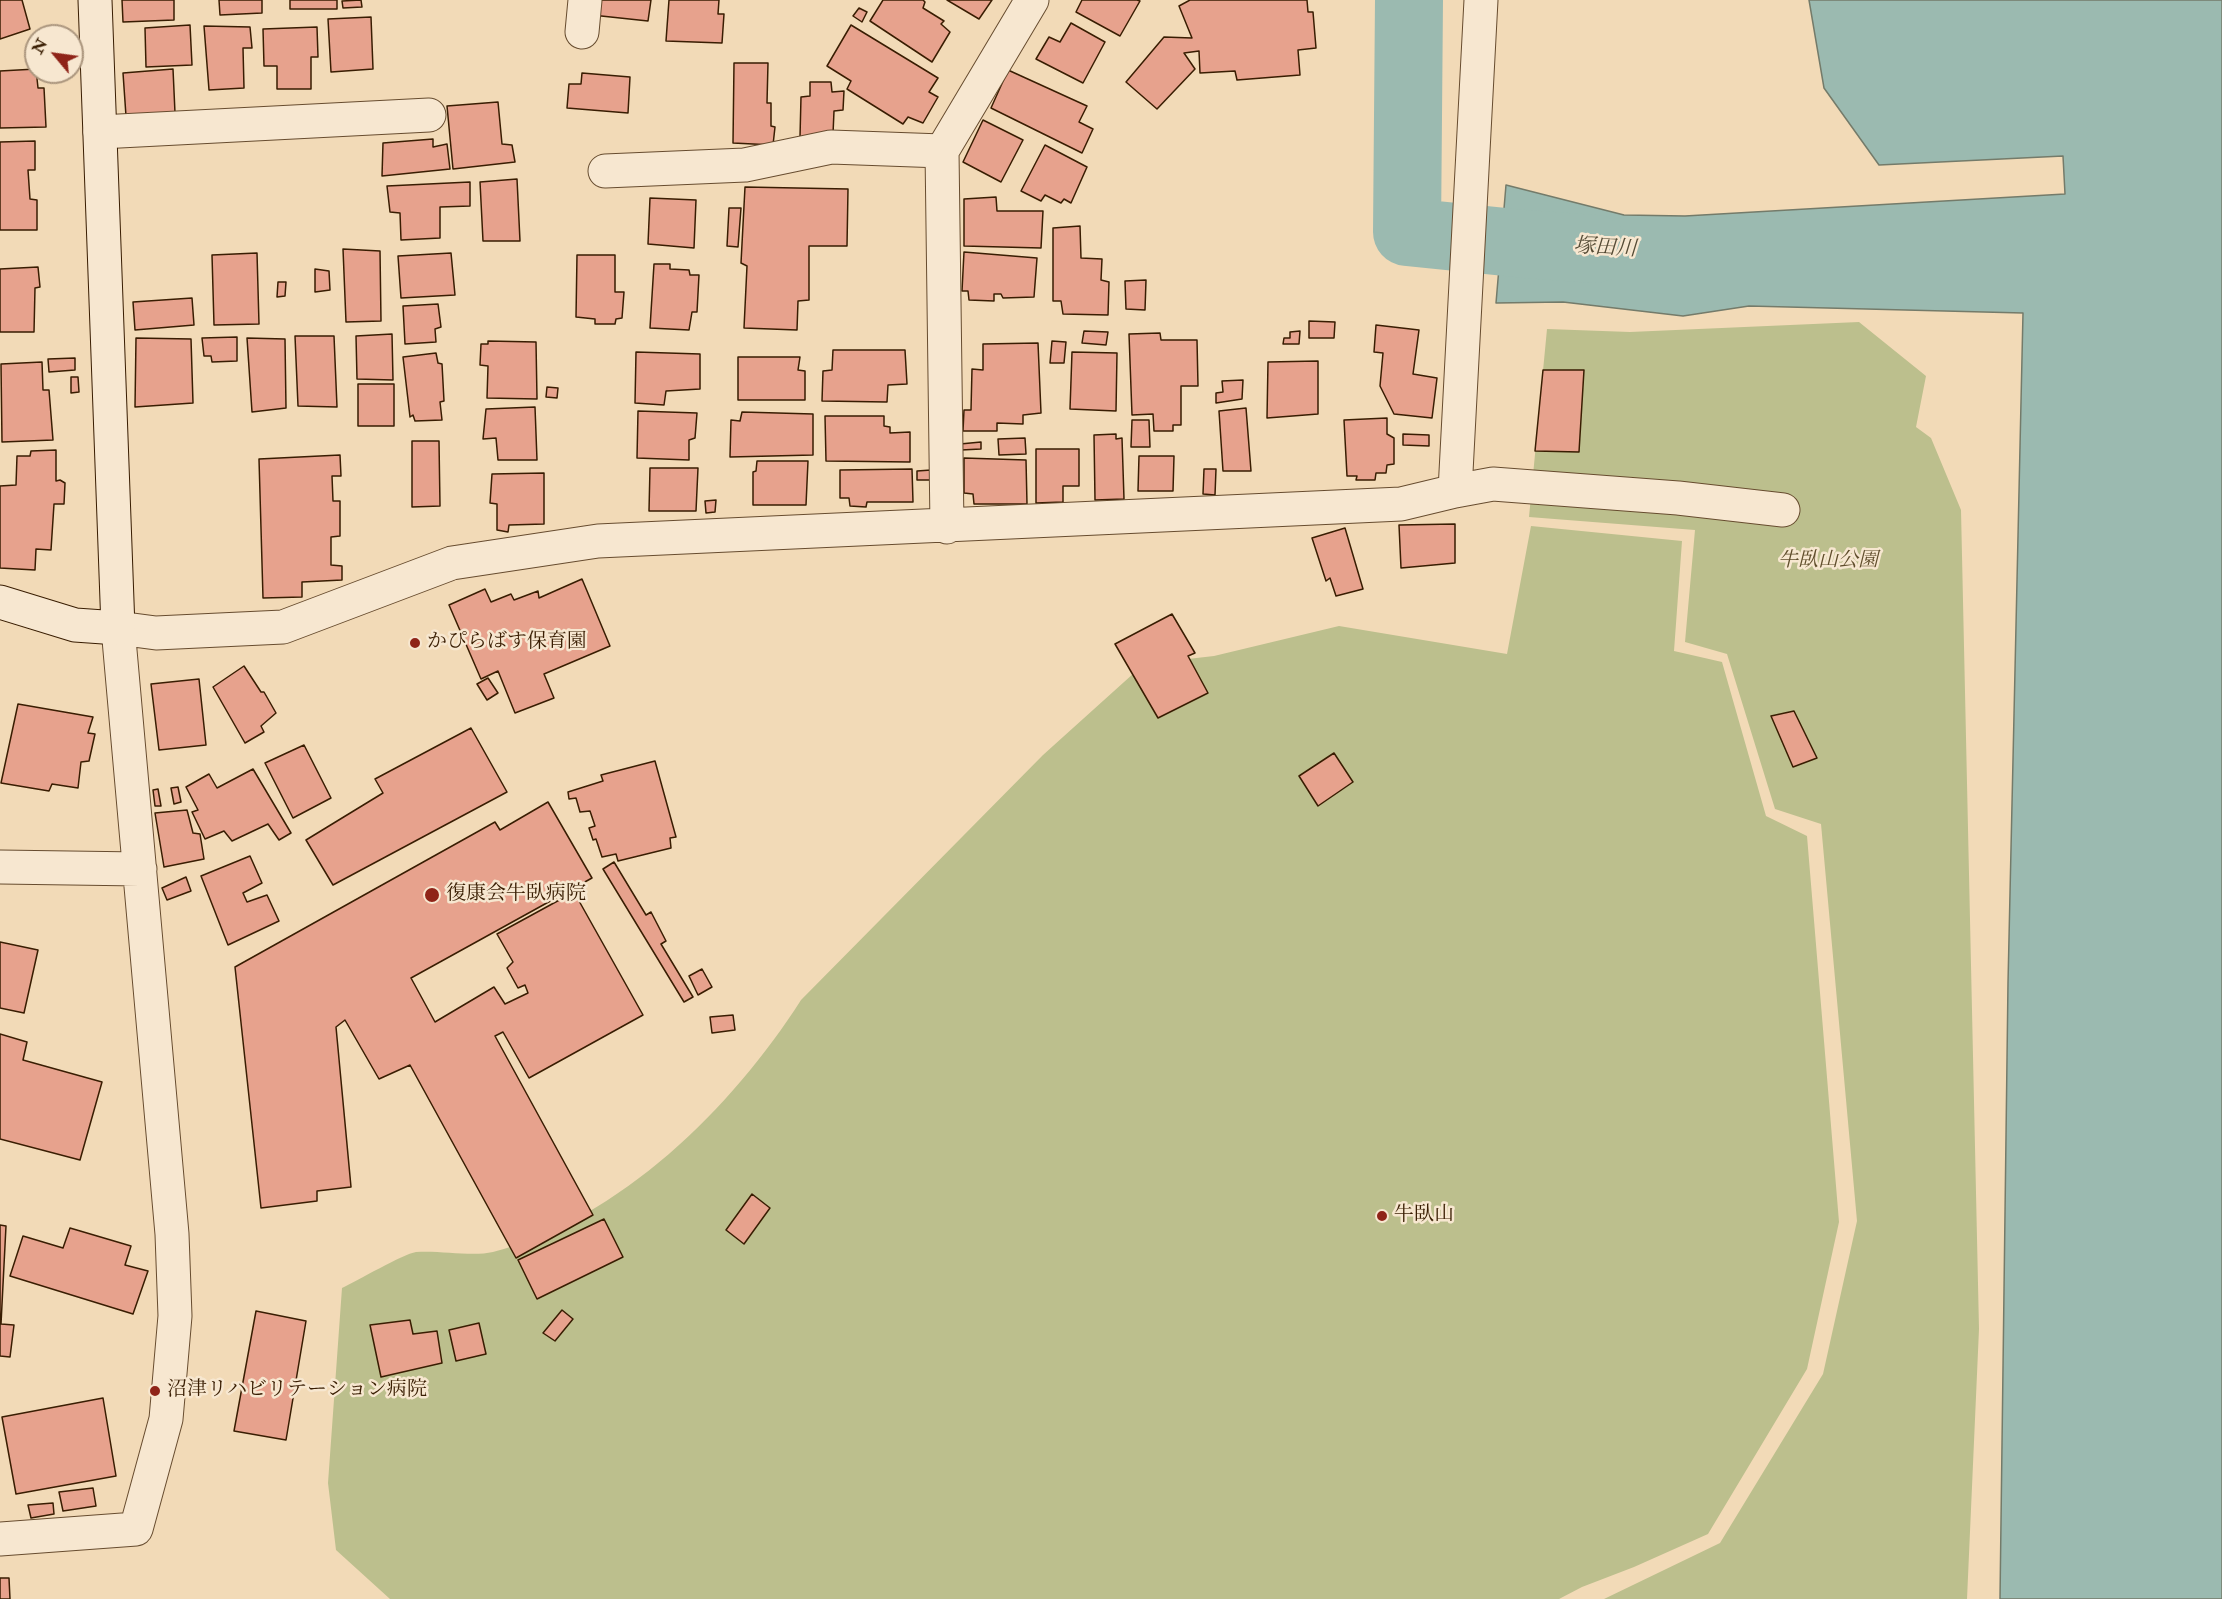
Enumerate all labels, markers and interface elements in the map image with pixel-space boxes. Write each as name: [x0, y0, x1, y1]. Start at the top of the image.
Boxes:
north arrow: [24, 24, 84, 84]
text: N: [28, 35, 52, 57]
water label: 塚田川: [1573, 235, 1637, 263]
park label: 牛臥山公園: [1778, 550, 1878, 574]
place label: かぴらばす保育園: [427, 631, 587, 655]
marker: かぴらばす保育園: [408, 636, 422, 650]
place label: 復康会牛臥病院: [446, 883, 586, 907]
marker: 復康会牛臥病院: [423, 886, 441, 904]
place label: 牛臥山: [1394, 1204, 1454, 1228]
marker: 牛臥山: [1375, 1209, 1389, 1223]
place label: 沼津リハビリテーション病院: [167, 1379, 427, 1403]
marker: 沼津リハビリテーション病院: [148, 1384, 162, 1398]

